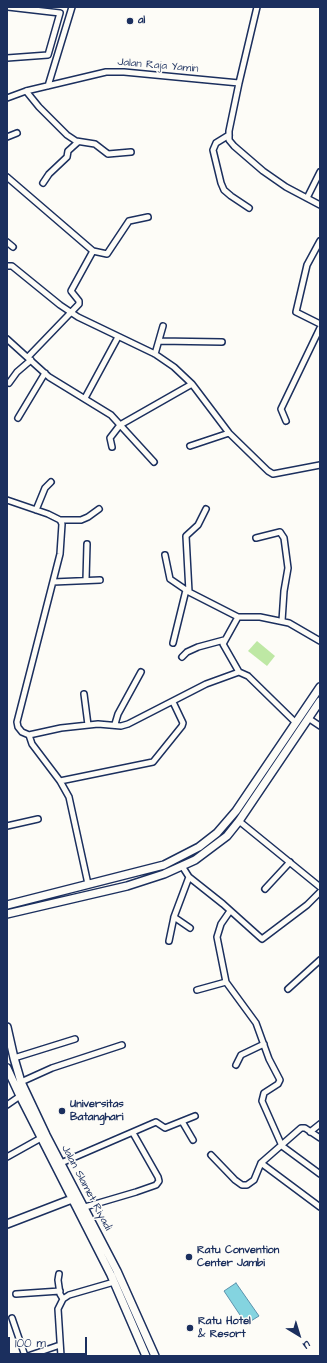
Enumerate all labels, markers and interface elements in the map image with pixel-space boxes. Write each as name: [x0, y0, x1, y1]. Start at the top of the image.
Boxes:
place label: al: [138, 14, 145, 28]
marker: al: [125, 16, 135, 26]
street label: Jalan Raja Yamin: [117, 56, 199, 76]
place label: Universitas Batanghari: [70, 1098, 124, 1124]
marker: Universitas Batanghari: [57, 1106, 67, 1116]
street label: Jalan Slamet Riyadi: [58, 1143, 114, 1233]
place label: Ratu Convention Center Jambi: [197, 1244, 279, 1270]
marker: Ratu Convention Center Jambi: [184, 1252, 194, 1262]
place label: Ratu Hotel & Resort: [198, 1315, 251, 1341]
north arrow: [279, 1315, 319, 1355]
marker: Ratu Hotel & Resort: [185, 1323, 195, 1333]
scale bar: [10, 1329, 89, 1355]
text: 100 m: [15, 1335, 46, 1352]
text: U: [300, 1337, 314, 1353]

